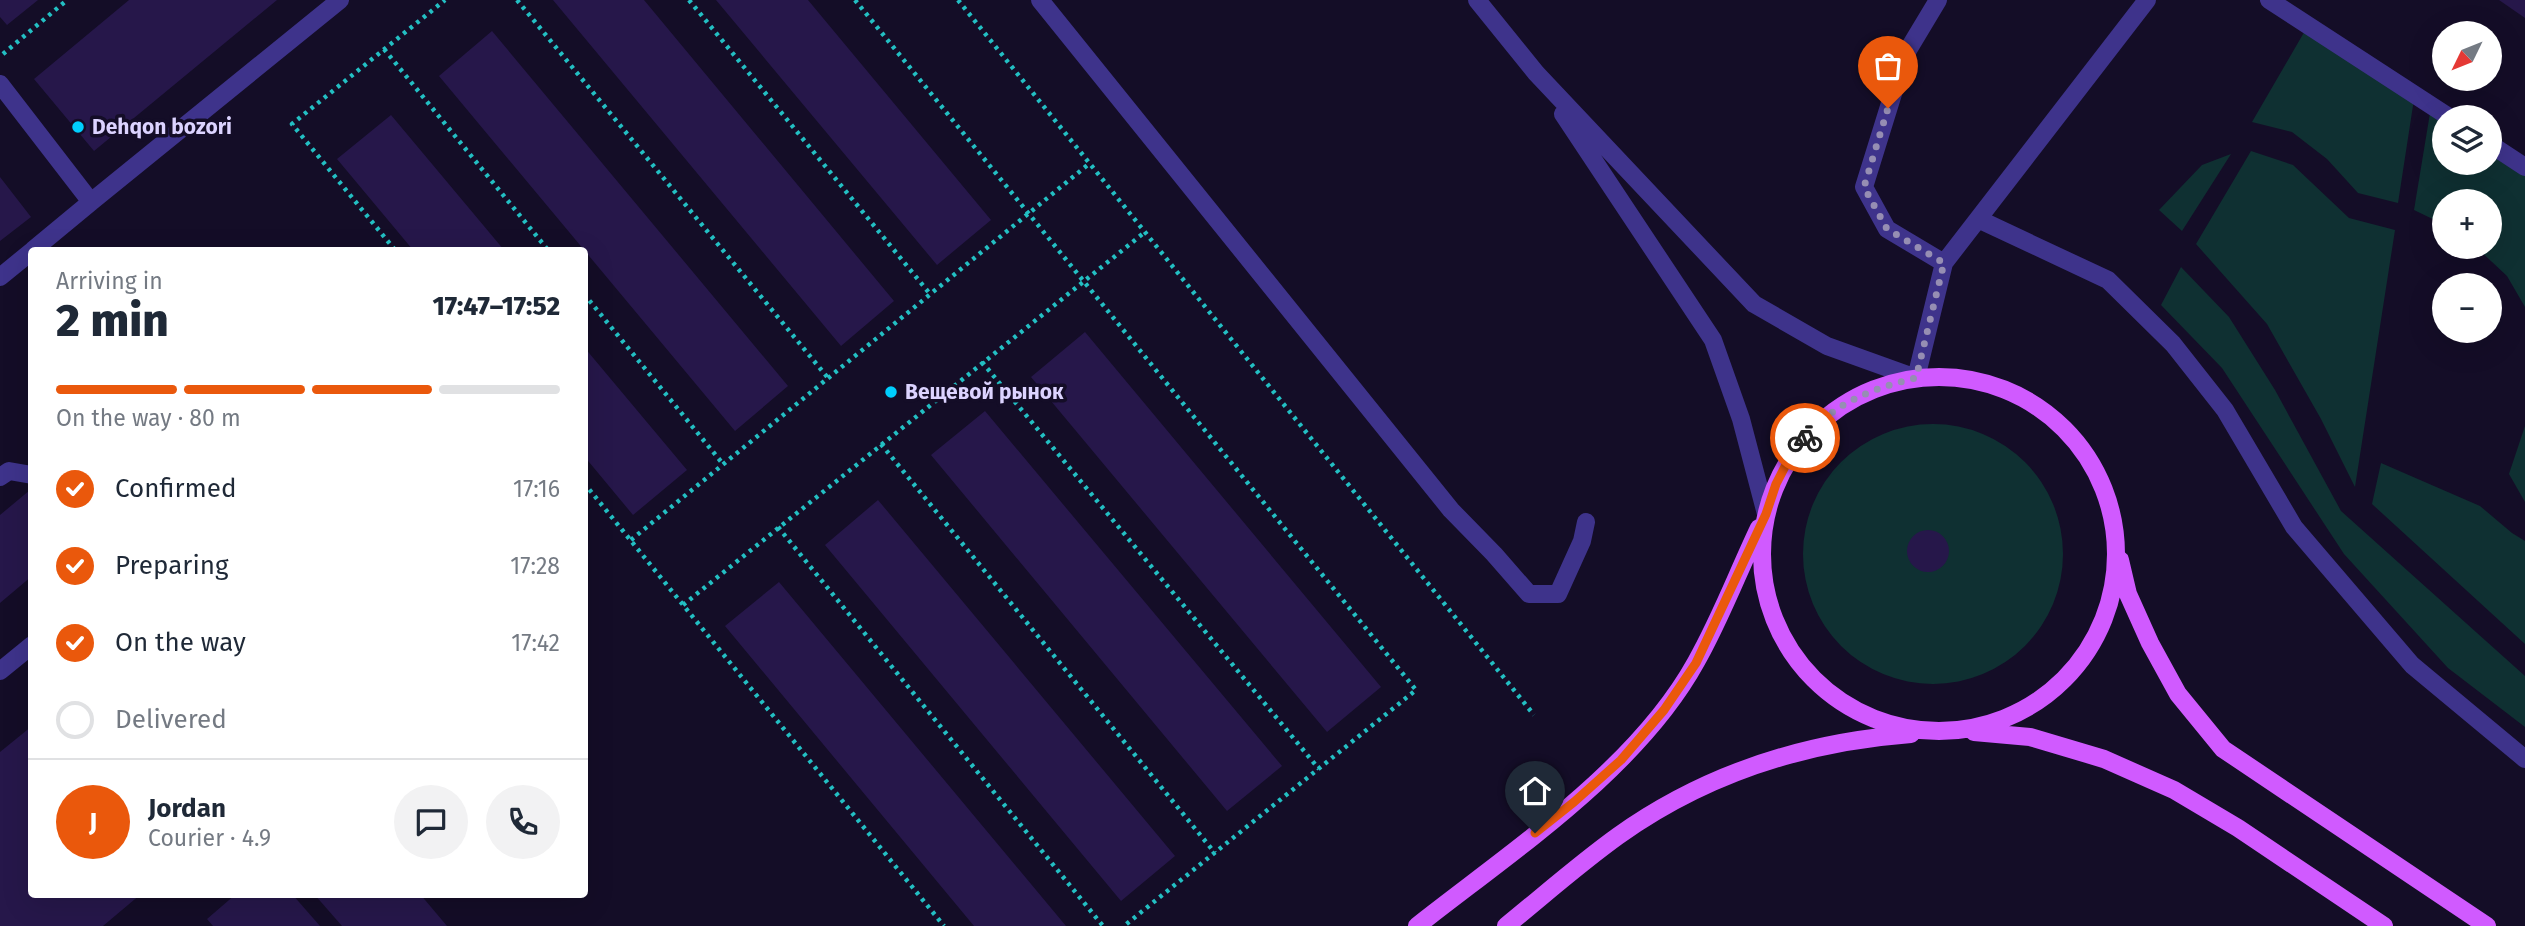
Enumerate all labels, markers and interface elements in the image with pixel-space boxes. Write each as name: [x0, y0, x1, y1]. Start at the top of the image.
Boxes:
north arrow: [2432, 21, 2502, 91]
map controls: [2432, 21, 2502, 343]
pin: [1858, 36, 1918, 108]
icon: bag: [1869, 47, 1907, 85]
button: layers: [2432, 105, 2502, 175]
place label: Dehqon bozori: [92, 114, 232, 140]
marker: Dehqon bozori: [70, 119, 86, 135]
button: +: [2432, 189, 2502, 259]
text: Arriving in: [56, 267, 163, 295]
button: −: [2432, 273, 2502, 343]
text: 17:47–17:52: [432, 291, 560, 322]
text: 2 min: [56, 293, 169, 348]
place label: Вещевой рынок: [905, 379, 1064, 405]
marker: Вещевой рынок: [883, 384, 899, 400]
courier: [1770, 403, 1840, 473]
text: On the way · 80 m: [56, 404, 241, 432]
icon: bike: [1786, 419, 1824, 457]
icon: check: [56, 470, 94, 508]
text: Confirmed: [115, 473, 236, 504]
text: 17:16: [513, 475, 560, 503]
icon: check: [56, 547, 94, 585]
text: Preparing: [115, 550, 228, 581]
text: 17:28: [510, 552, 560, 580]
icon: check: [56, 624, 94, 662]
text: On the way: [115, 627, 246, 658]
text: 17:42: [511, 629, 560, 657]
text: Delivered: [115, 704, 227, 735]
pin: [1505, 761, 1565, 833]
icon: home: [1516, 772, 1554, 810]
button: chat: [394, 785, 468, 859]
button: phone: [486, 785, 560, 859]
text: Jordan: [148, 793, 226, 824]
text: J: [89, 807, 97, 838]
text: Courier · 4.9: [148, 824, 271, 852]

